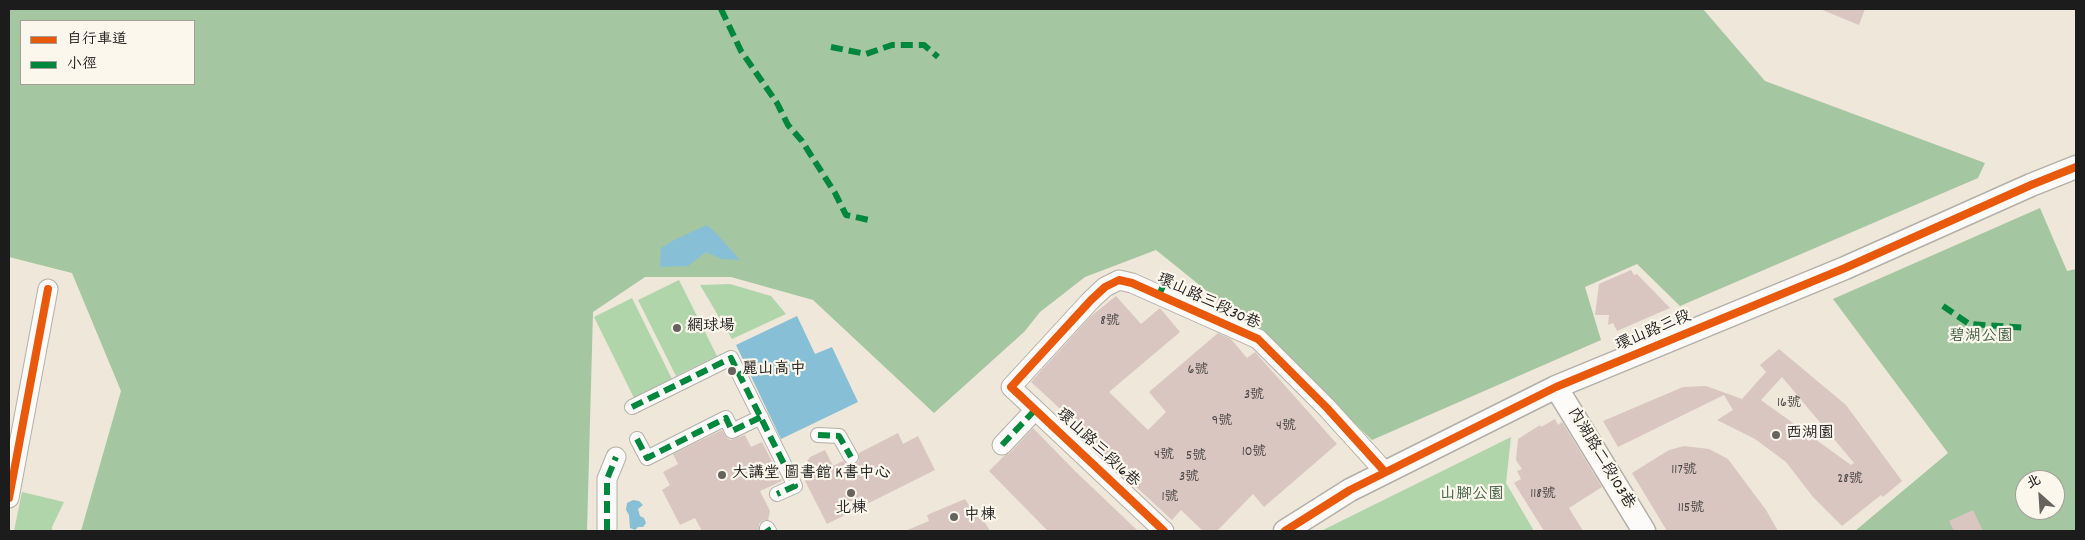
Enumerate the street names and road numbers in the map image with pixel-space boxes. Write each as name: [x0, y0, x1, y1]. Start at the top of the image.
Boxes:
street label: 環山路三段30巷: [1153, 271, 1263, 335]
street label: 環山路三段: [1613, 308, 1695, 356]
street label: 環山路三段16巷: [1051, 405, 1143, 493]
street label: 內湖路二段103巷: [1562, 405, 1638, 513]

